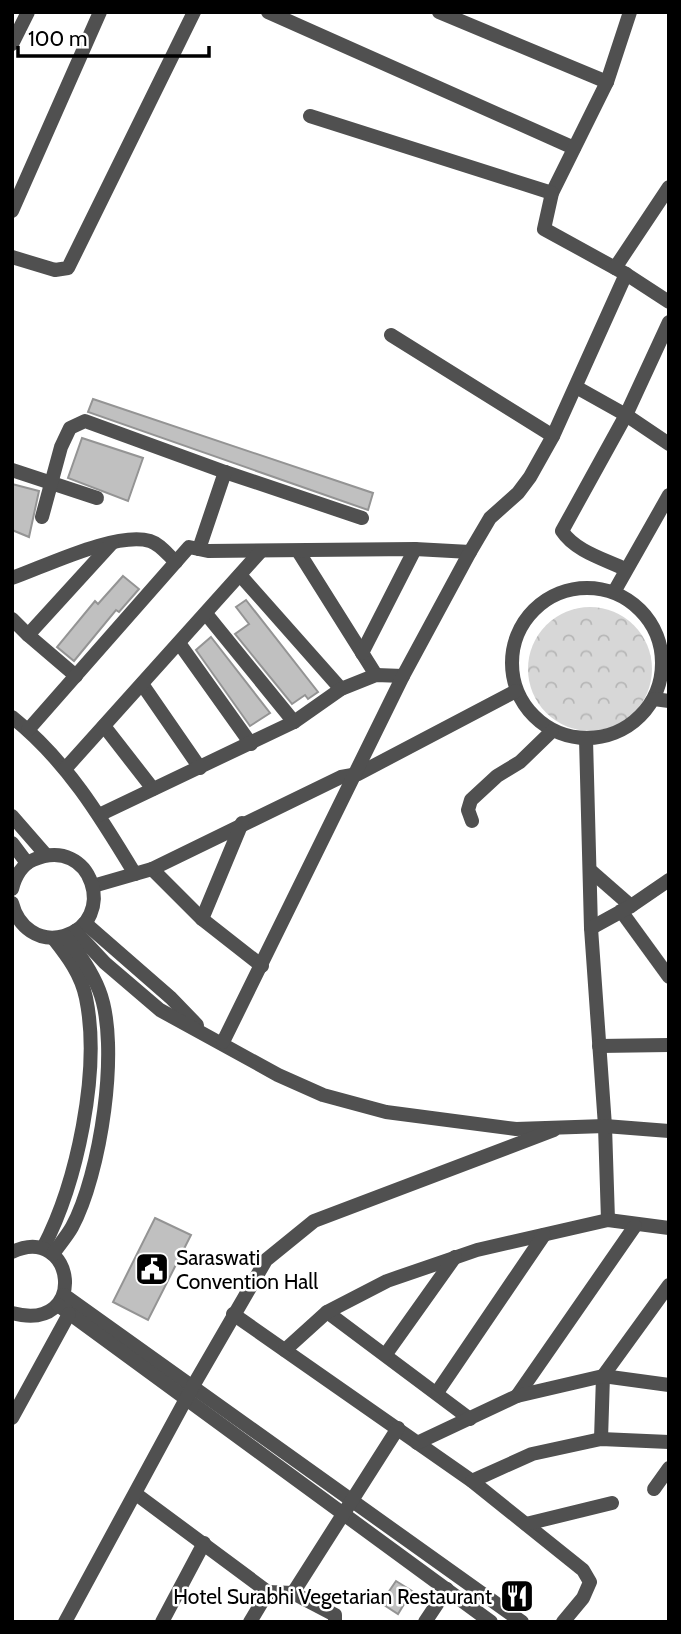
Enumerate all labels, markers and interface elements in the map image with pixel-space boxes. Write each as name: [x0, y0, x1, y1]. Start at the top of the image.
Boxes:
scale bar: [18, 14, 208, 58]
text: 100 m: [28, 26, 87, 51]
place label: Saraswati Convention Hall: [176, 1245, 318, 1294]
public building icon: Saraswati Convention Hall: [133, 1250, 171, 1288]
restaurant icon: Hotel Surabhi Vegetarian Restaurant: [498, 1577, 536, 1615]
place label: Hotel Surabhi Vegetarian Restaurant: [173, 1584, 492, 1609]

